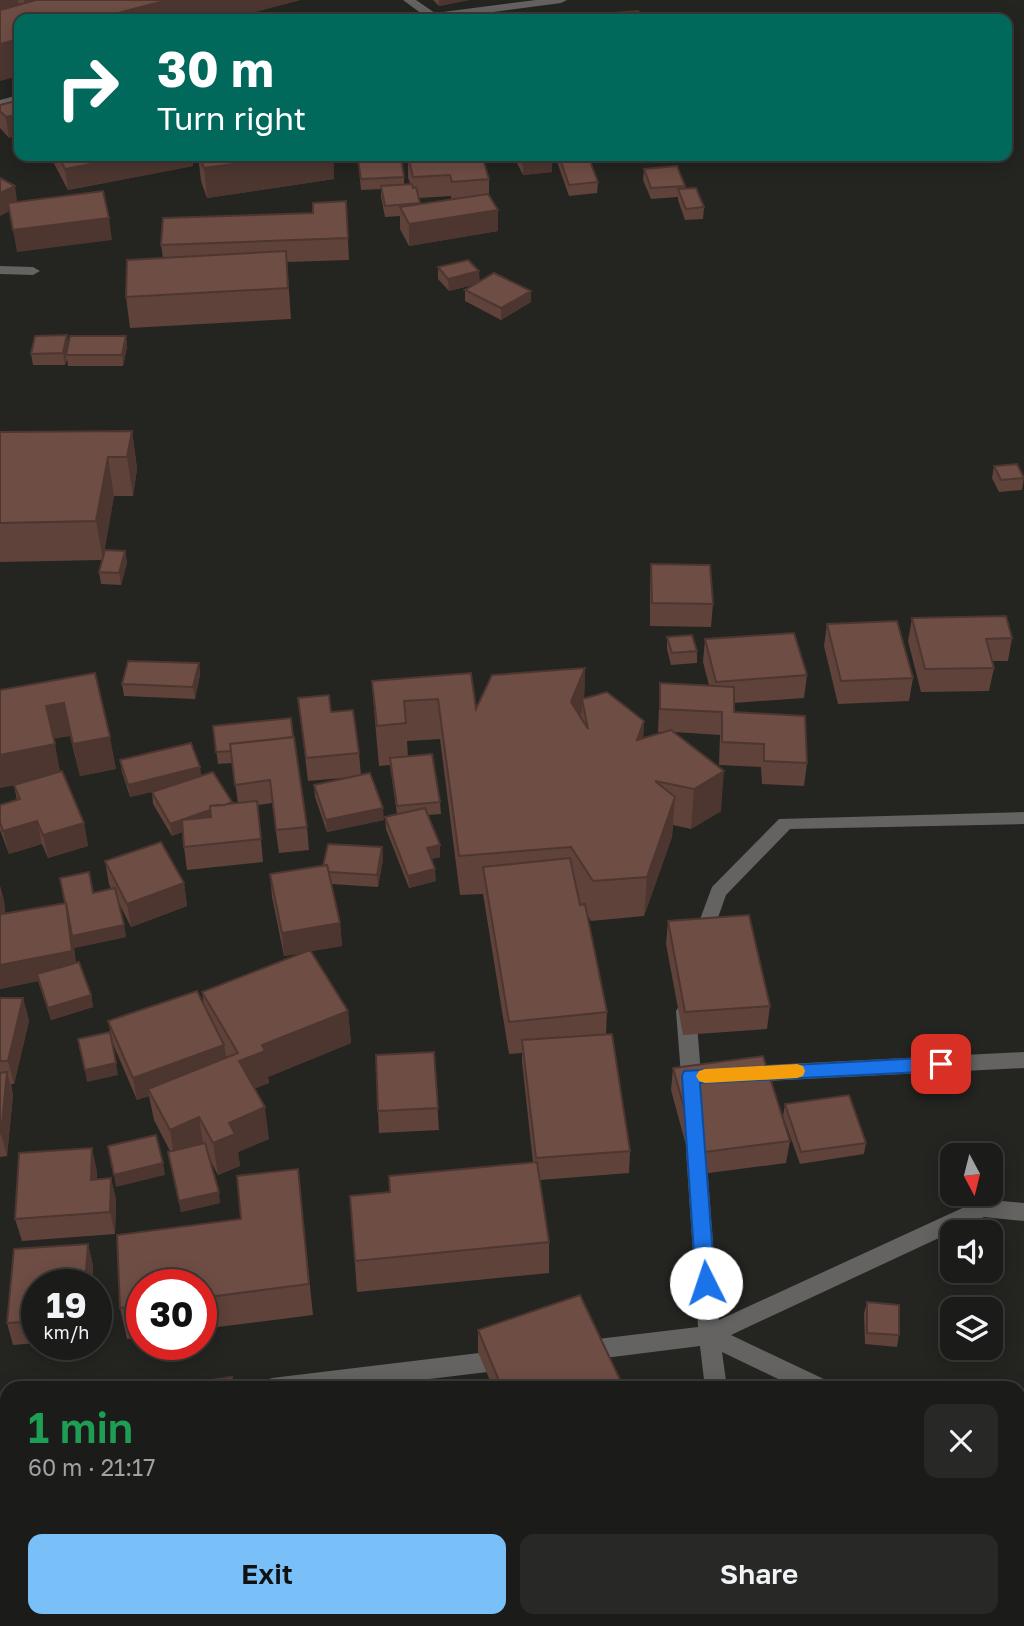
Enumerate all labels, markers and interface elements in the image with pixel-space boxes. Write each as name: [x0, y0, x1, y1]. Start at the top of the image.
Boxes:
text: 30 m: [157, 39, 274, 98]
icon: right: [42, 42, 133, 133]
text: Turn right: [157, 99, 306, 137]
pin: [911, 1034, 971, 1094]
icon: arrive: [922, 1045, 960, 1083]
north arrow: [940, 1143, 1003, 1206]
map controls: [940, 1143, 1003, 1360]
button: sound: [940, 1220, 1003, 1283]
position arrow: [669, 1246, 743, 1320]
speed limit sign: 30: [126, 1269, 217, 1360]
text: 19: [46, 1284, 87, 1326]
button: layers: [940, 1297, 1003, 1360]
text: km/h: [44, 1321, 89, 1343]
text: 1 min: [28, 1402, 133, 1452]
button: close: [924, 1404, 998, 1478]
text: 60 m · 21:17: [28, 1453, 155, 1481]
button: Exit: [28, 1534, 506, 1614]
button: Share: [520, 1534, 998, 1614]

